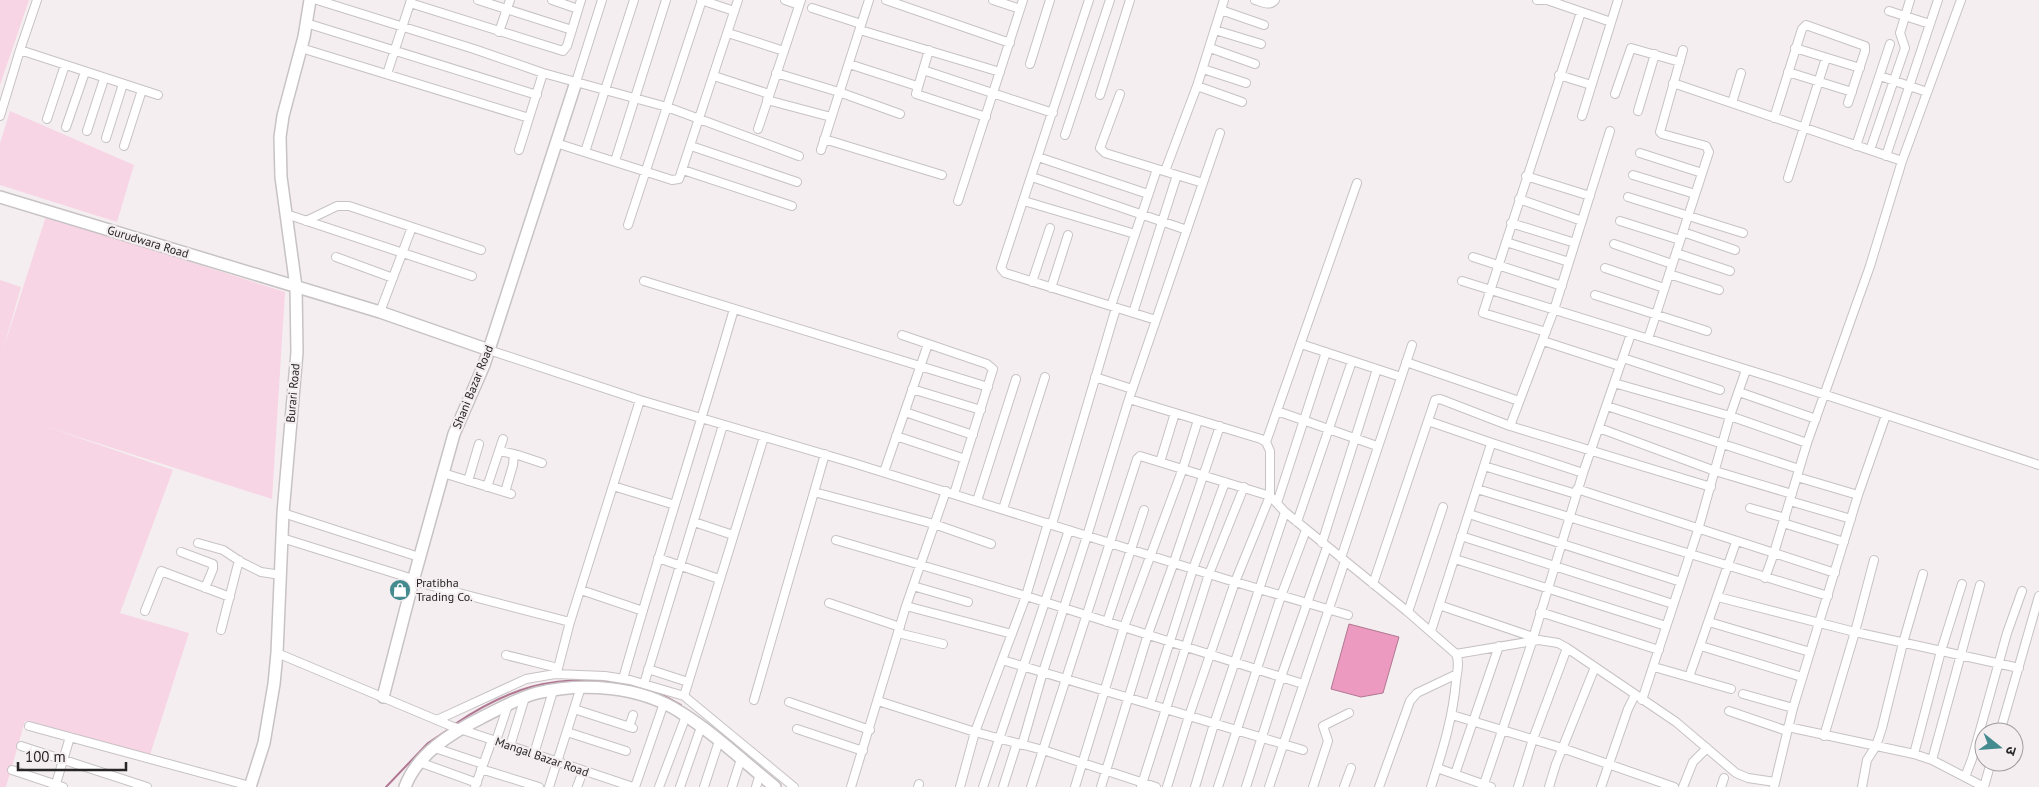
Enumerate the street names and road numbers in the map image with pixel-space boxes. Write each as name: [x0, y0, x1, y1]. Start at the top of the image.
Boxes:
street label: Gurudwara Road: [106, 222, 191, 261]
street label: Shani Bazar Road: [449, 343, 496, 431]
street label: Burari Road: [282, 363, 303, 423]
street label: Mangal Bazar Road: [493, 733, 591, 780]

